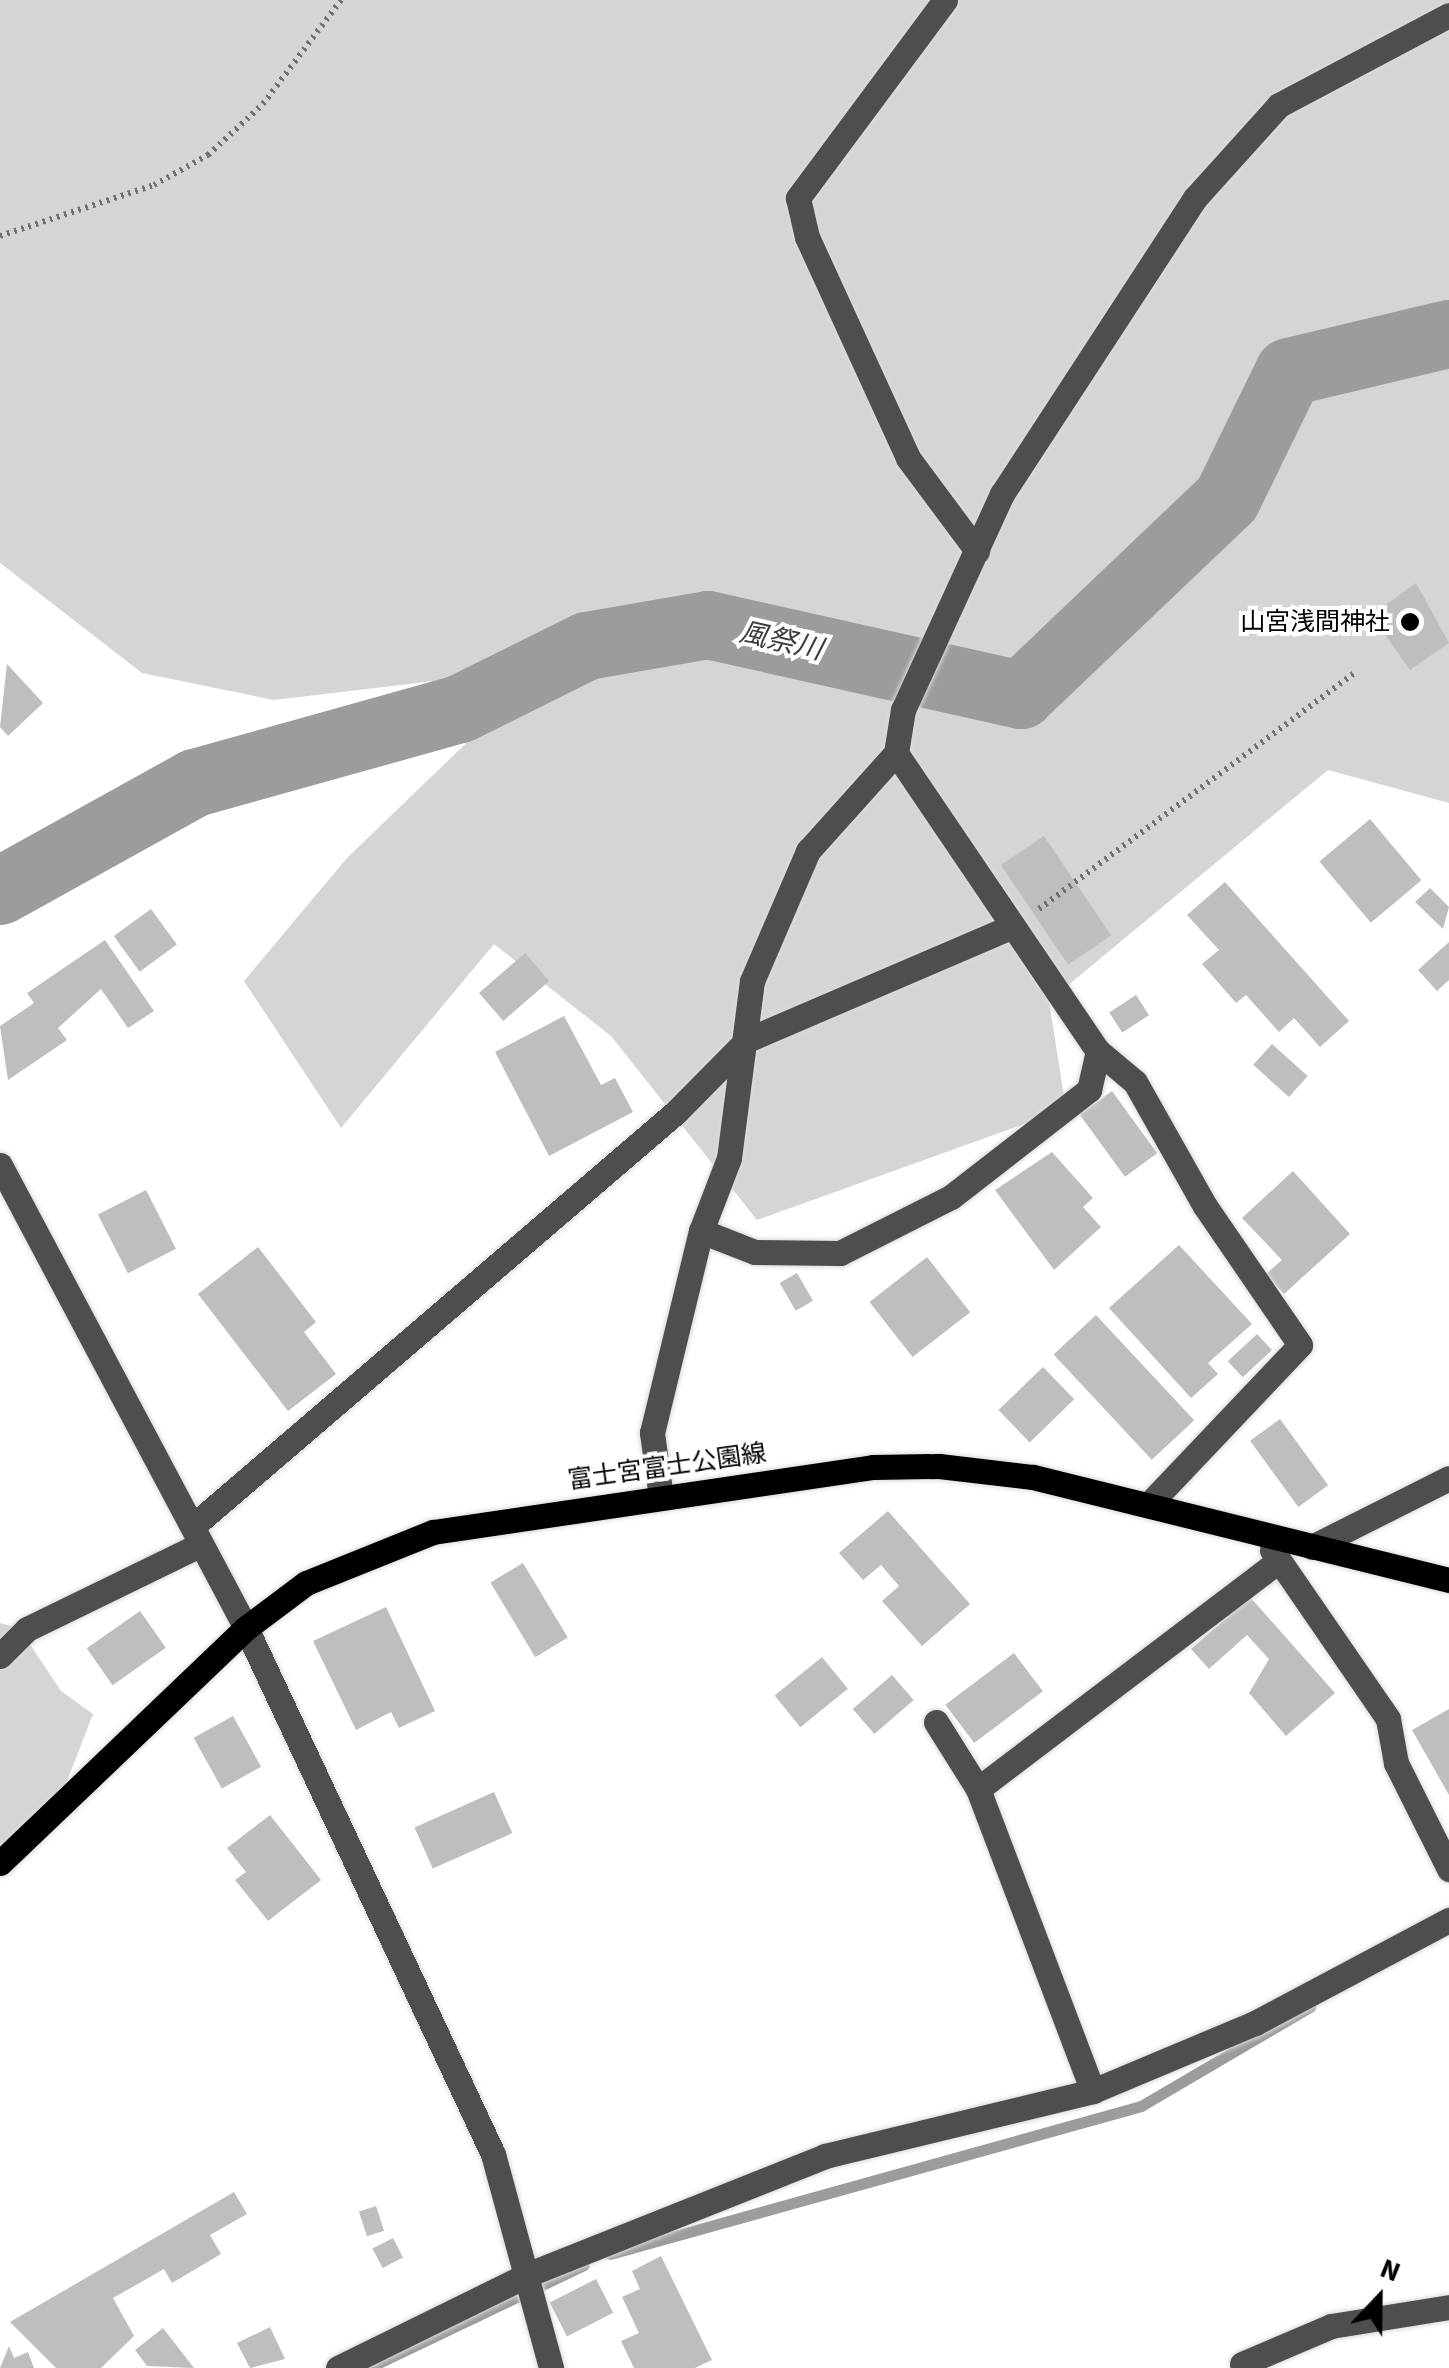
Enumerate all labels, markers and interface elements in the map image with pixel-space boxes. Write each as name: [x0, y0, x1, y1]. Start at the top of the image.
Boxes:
place label: 山宮浅間神社: [1240, 607, 1390, 637]
marker: 山宮浅間神社: [1399, 611, 1421, 633]
water label: 風祭川: [736, 615, 826, 667]
street label: 富士宮富士公園線: [566, 1438, 768, 1496]
north arrow: [1329, 2248, 1429, 2348]
text: N: [1374, 2248, 1406, 2292]

